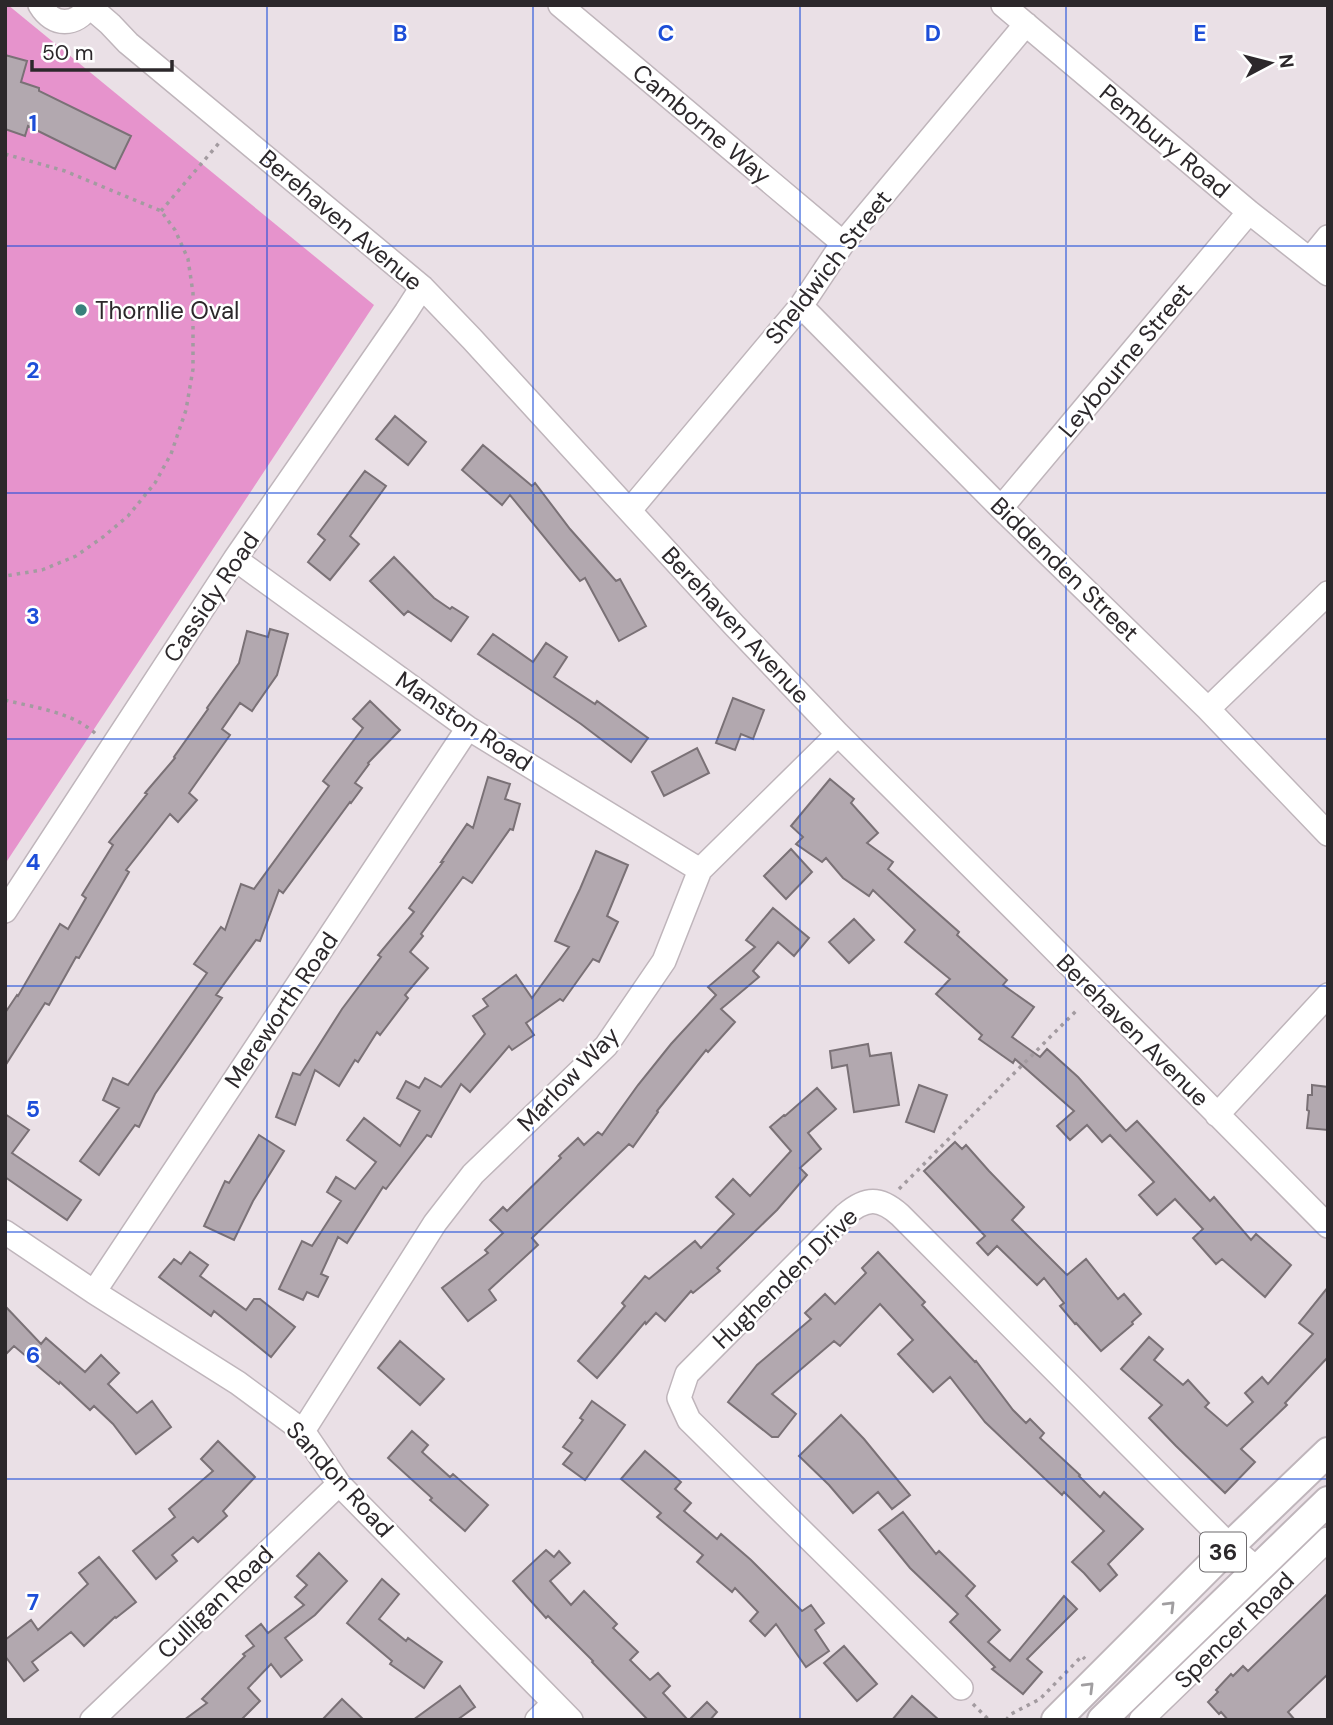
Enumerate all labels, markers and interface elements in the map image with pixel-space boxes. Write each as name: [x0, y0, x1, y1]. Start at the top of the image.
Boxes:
text: B: [393, 18, 407, 48]
text: C: [658, 18, 674, 48]
text: D: [925, 18, 941, 48]
text: E: [1193, 18, 1207, 48]
scale bar: [32, 28, 172, 72]
north arrow: [1235, 28, 1305, 98]
text: 50 m: [42, 39, 93, 67]
text: N: [1273, 53, 1300, 69]
street label: Camborne Way: [626, 57, 778, 191]
street label: Pembury Road: [1093, 77, 1237, 205]
text: 1: [29, 108, 37, 138]
street label: Berehaven Avenue: [253, 143, 429, 297]
street label: Sheldwich Street: [758, 183, 898, 351]
street label: Leybourne Street: [1051, 276, 1199, 444]
place label: Thornlie Oval: [95, 295, 239, 326]
marker: Thornlie Oval: [73, 302, 89, 318]
text: 2: [26, 355, 40, 385]
street label: Biddenden Street: [984, 490, 1146, 648]
street label: Cassidy Road: [156, 526, 266, 668]
street label: Berehaven Avenue: [655, 540, 817, 710]
text: 3: [26, 601, 40, 631]
street label: Manston Road: [390, 664, 538, 778]
text: 4: [26, 847, 41, 877]
street label: Mereworth Road: [217, 926, 345, 1094]
street label: Berehaven Avenue: [1050, 947, 1216, 1113]
street label: Marlow Way: [510, 1020, 626, 1138]
text: 5: [26, 1094, 40, 1124]
street label: Hughenden Drive: [706, 1201, 864, 1355]
text: 6: [26, 1340, 40, 1370]
street label: Sandon Road: [280, 1414, 400, 1544]
road number: 36: [1200, 1532, 1246, 1572]
street label: Culligan Road: [150, 1539, 280, 1665]
street label: Spencer Road: [1168, 1565, 1300, 1695]
text: 7: [27, 1587, 39, 1617]
one-way arrow: [1161, 1601, 1174, 1614]
one-way arrow: [1081, 1683, 1094, 1696]

